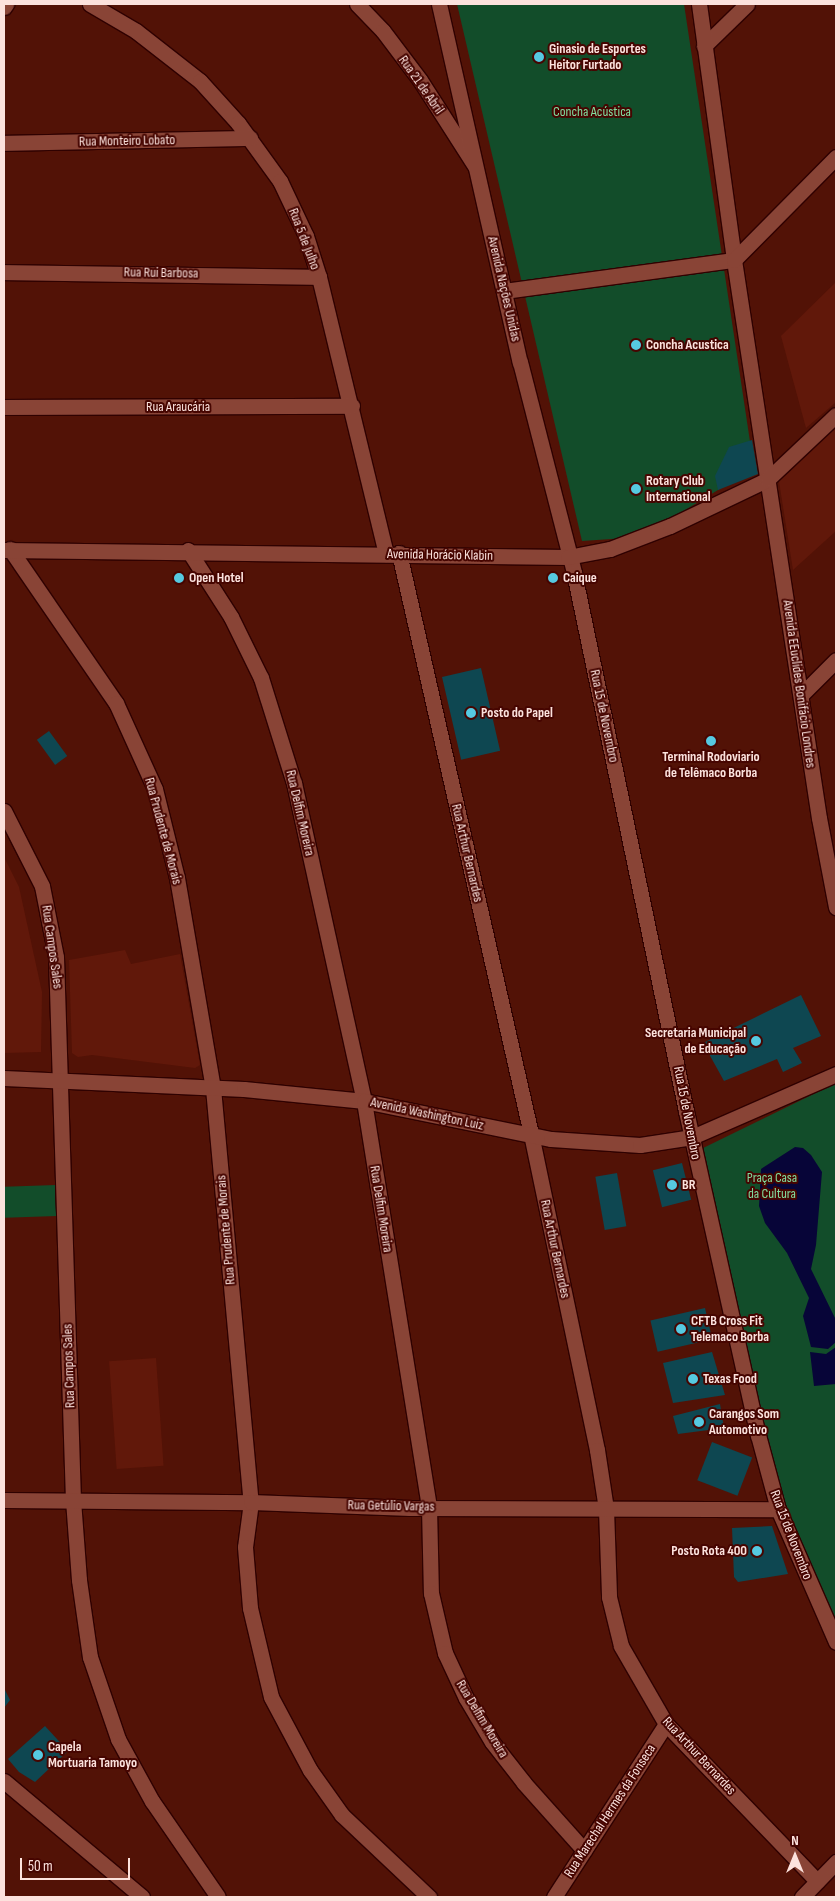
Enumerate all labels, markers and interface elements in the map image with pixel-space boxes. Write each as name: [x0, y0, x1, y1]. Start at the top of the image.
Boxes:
place label: Ginasio de Esportes Heitor Furtado: [549, 41, 646, 74]
marker: Ginasio de Esportes Heitor Furtado: [533, 51, 545, 63]
street label: Rua 21 de Abril: [395, 52, 447, 118]
park label: Concha Acústica: [553, 104, 631, 120]
street label: Rua Monteiro Lobato: [79, 132, 175, 150]
street label: Rua 5 de Julho: [285, 206, 323, 272]
street label: Avenida Nações Unidas: [484, 235, 524, 343]
street label: Rua Rui Barbosa: [123, 264, 199, 282]
place label: Concha Acustica: [646, 337, 729, 353]
marker: Concha Acustica: [630, 339, 642, 351]
street label: Rua Araucária: [146, 399, 210, 415]
place label: Rotary Club International: [646, 473, 711, 506]
marker: Rotary Club International: [630, 483, 642, 495]
street label: Avenida Horácio Klabin: [387, 546, 493, 564]
place label: Open Hotel: [189, 570, 244, 586]
place label: Caique: [563, 570, 597, 586]
marker: Open Hotel: [173, 572, 185, 584]
marker: Caique: [547, 572, 559, 584]
street label: Avenida EEuclides Bonifácio Londres: [779, 599, 819, 769]
street label: Rua 15 de Novembro: [586, 668, 622, 764]
place label: Posto do Papel: [481, 705, 553, 721]
marker: Posto do Papel: [465, 707, 477, 719]
marker: Terminal Rodoviario de Telêmaco Borba: [705, 735, 717, 747]
place label: Terminal Rodoviario de Telêmaco Borba: [662, 749, 760, 782]
street label: Rua Delfim Moreira: [282, 768, 318, 858]
street label: Rua Prudente de Morais: [141, 776, 185, 886]
street label: Rua Arthur Bernardes: [448, 802, 486, 904]
street label: Rua Campos Sales: [38, 904, 66, 990]
place label: Secretaria Municipal de Educação: [645, 1025, 746, 1058]
marker: Secretaria Municipal de Educação: [750, 1035, 762, 1047]
street label: Rua 15 de Novembro: [670, 1065, 704, 1161]
street label: Avenida Washington Luiz: [369, 1094, 485, 1134]
street label: Rua Delfim Moreira: [366, 1164, 396, 1254]
park label: Praça Casa da Cultura: [747, 1170, 797, 1202]
street label: Rua Prudente de Morais: [213, 1175, 239, 1285]
place label: BR: [682, 1177, 696, 1193]
marker: BR: [666, 1179, 678, 1191]
street label: Rua Arthur Bernardes: [536, 1198, 574, 1300]
place label: CFTB Cross Fit Telemaco Borba: [691, 1313, 769, 1345]
marker: CFTB Cross Fit Telemaco Borba: [675, 1323, 687, 1335]
street label: Rua Campos Sales: [59, 1324, 79, 1408]
place label: Texas Food: [703, 1371, 757, 1387]
marker: Texas Food: [687, 1373, 699, 1385]
place label: Carangos Som Automotivo: [709, 1406, 779, 1438]
marker: Carangos Som Automotivo: [693, 1416, 705, 1428]
street label: Rua 15 de Novembro: [766, 1488, 816, 1582]
street label: Rua Getúlio Vargas: [347, 1497, 435, 1515]
place label: Posto Rota 400: [671, 1543, 747, 1559]
marker: Posto Rota 400: [751, 1545, 763, 1557]
street label: Rua Delfim Moreira: [452, 1677, 512, 1761]
street label: Rua Arthur Bernardes: [659, 1714, 739, 1798]
place label: Capela Mortuaria Tamoyo: [48, 1739, 137, 1771]
street label: Rua Marechal Hermes da Fonseca: [561, 1741, 659, 1881]
marker: Capela Mortuaria Tamoyo: [32, 1749, 44, 1761]
north arrow: [770, 1831, 820, 1881]
text: N: [791, 1832, 799, 1849]
scale bar: [22, 1848, 132, 1880]
text: 50 m: [28, 1857, 53, 1876]

